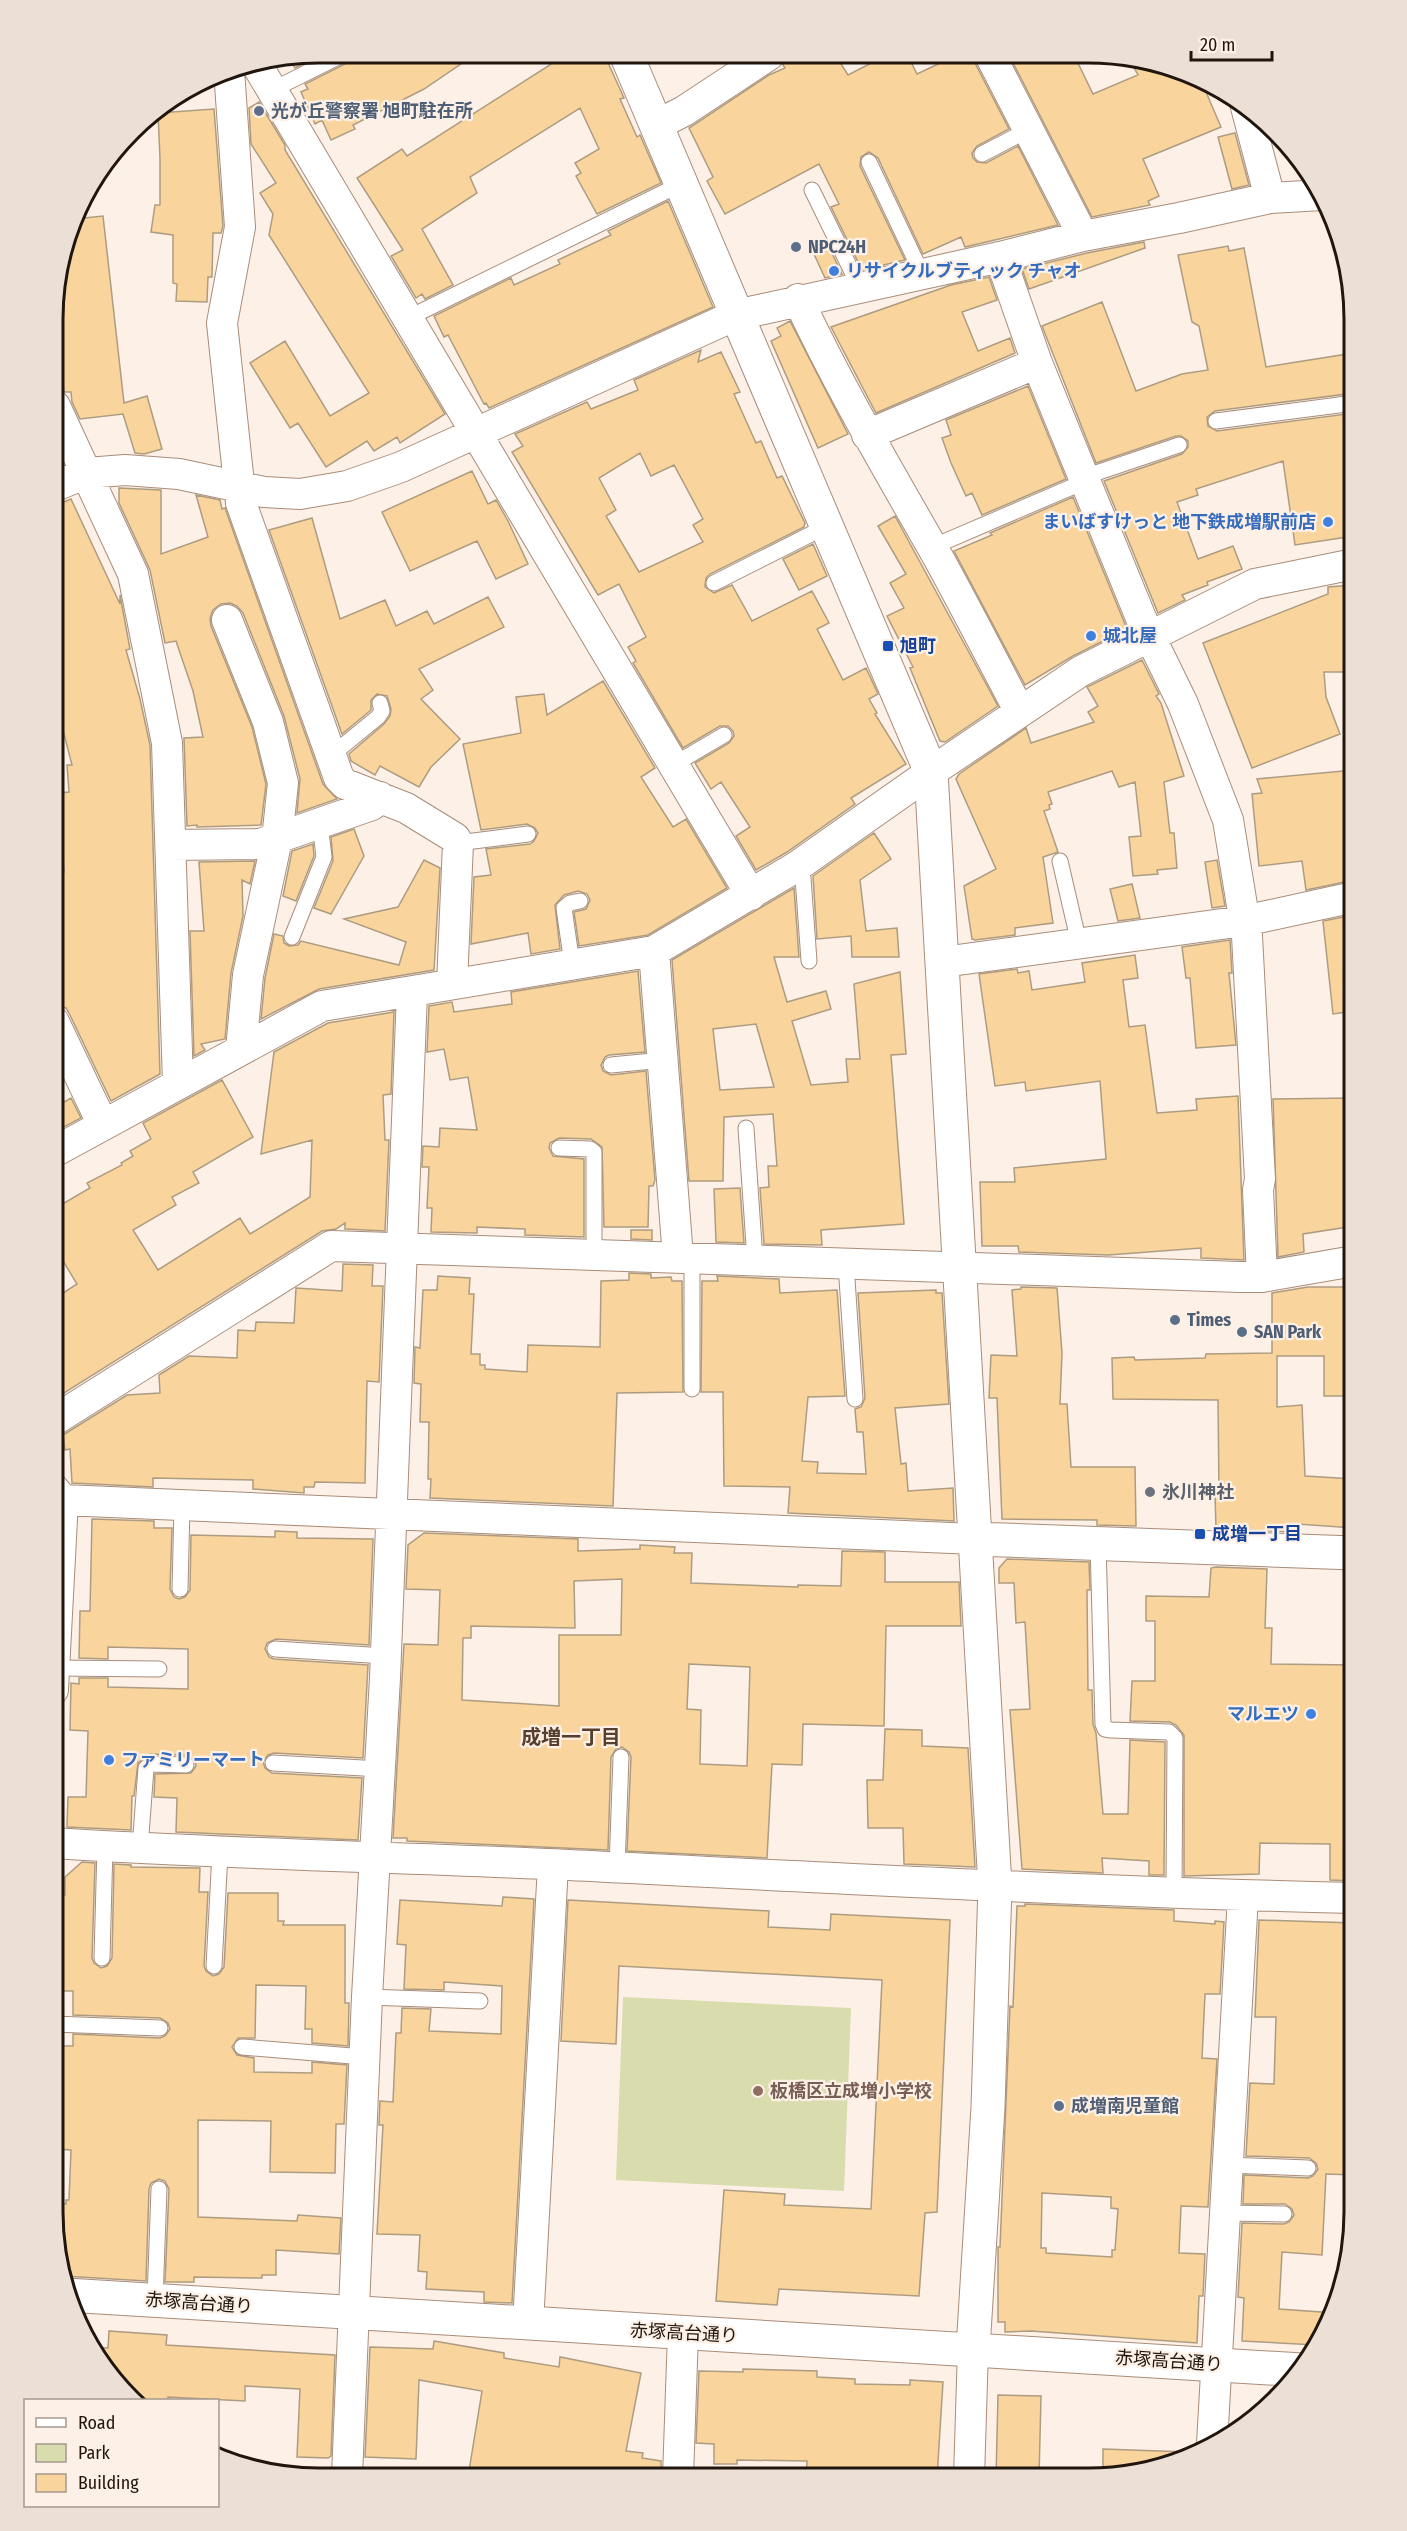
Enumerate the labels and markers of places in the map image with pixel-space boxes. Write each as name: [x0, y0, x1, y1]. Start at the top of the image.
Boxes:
place label: 光が丘警察署 旭町駐在所: [271, 100, 473, 122]
marker: 光が丘警察署 旭町駐在所: [252, 104, 266, 118]
place label: NPC24H: [808, 236, 866, 258]
marker: NPC24H: [789, 240, 803, 254]
place label: リサイクルブティック チャオ: [846, 260, 1082, 282]
marker: リサイクルブティック チャオ: [827, 264, 841, 278]
place label: まいばすけっと 地下鉄成増駅前店: [1042, 511, 1316, 533]
marker: まいばすけっと 地下鉄成増駅前店: [1321, 515, 1335, 529]
place label: 城北屋: [1103, 625, 1157, 647]
marker: 城北屋: [1084, 629, 1098, 643]
place label: 旭町: [900, 635, 936, 657]
marker: 旭町: [881, 639, 895, 653]
place label: Times: [1187, 1309, 1231, 1331]
marker: Times: [1168, 1313, 1182, 1327]
place label: SAN Park: [1254, 1321, 1322, 1343]
marker: SAN Park: [1235, 1325, 1249, 1339]
place label: 氷川神社: [1162, 1481, 1234, 1503]
marker: 氷川神社: [1143, 1485, 1157, 1499]
place label: 成増一丁目: [1212, 1523, 1302, 1545]
marker: 成増一丁目: [1193, 1527, 1207, 1541]
place label: マルエツ: [1227, 1703, 1299, 1725]
marker: マルエツ: [1304, 1707, 1318, 1721]
place label: ファミリーマート: [121, 1749, 265, 1771]
marker: ファミリーマート: [102, 1753, 116, 1767]
place label: 板橋区立成増小学校: [770, 2080, 932, 2102]
marker: 板橋区立成増小学校: [751, 2084, 765, 2098]
place label: 成増南児童館: [1071, 2095, 1179, 2117]
marker: 成増南児童館: [1052, 2099, 1066, 2113]

